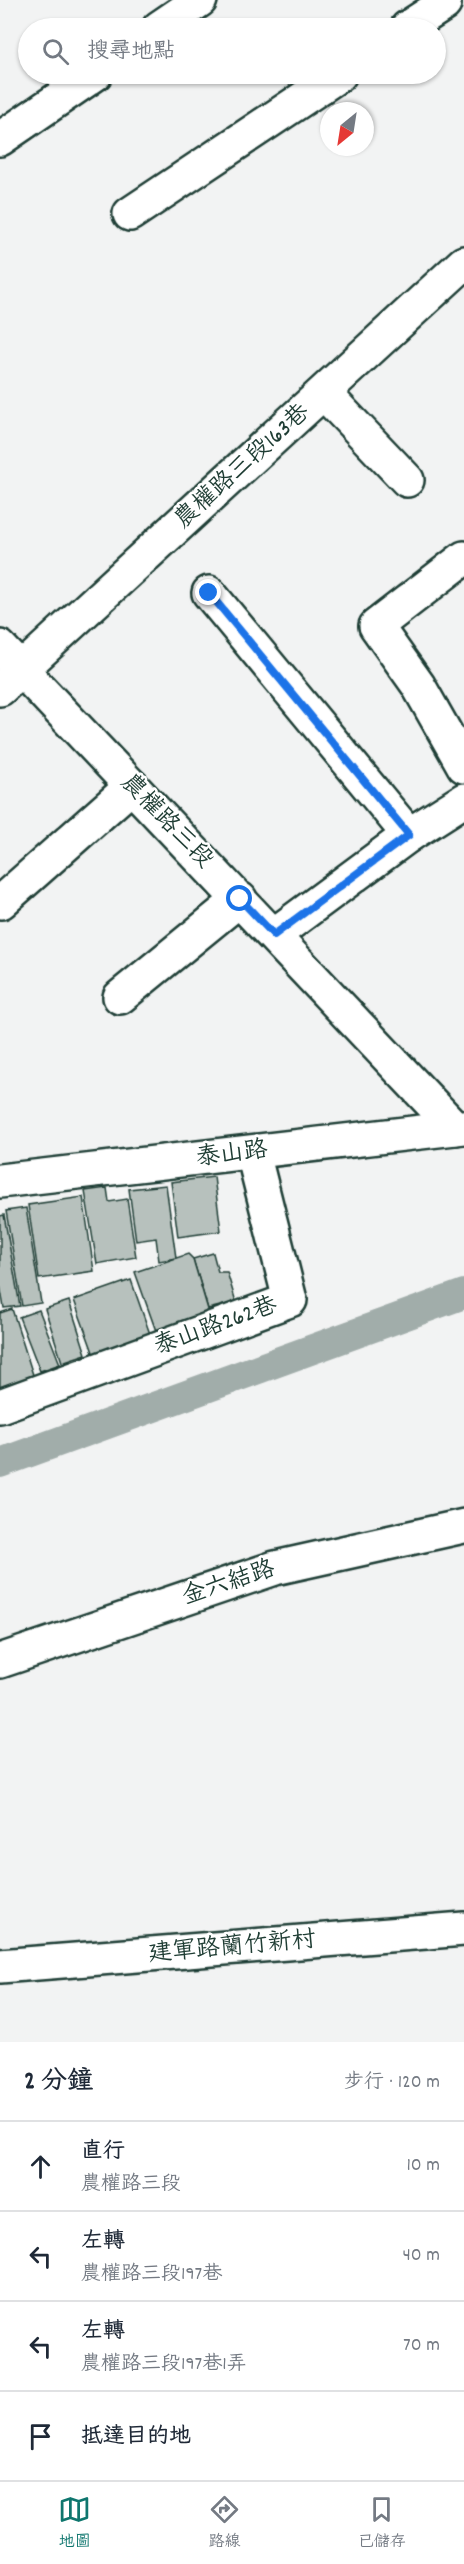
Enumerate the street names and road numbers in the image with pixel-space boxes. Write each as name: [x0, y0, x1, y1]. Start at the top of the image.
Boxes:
street label: 農權路三段163巷: [168, 397, 318, 537]
street label: 農權路三段: [112, 767, 220, 877]
street label: 泰山路: [194, 1134, 270, 1176]
street label: 泰山路262巷: [150, 1289, 282, 1365]
street label: 金六結路: [178, 1553, 280, 1615]
street label: 建軍路蘭竹新村: [147, 1924, 317, 1972]

